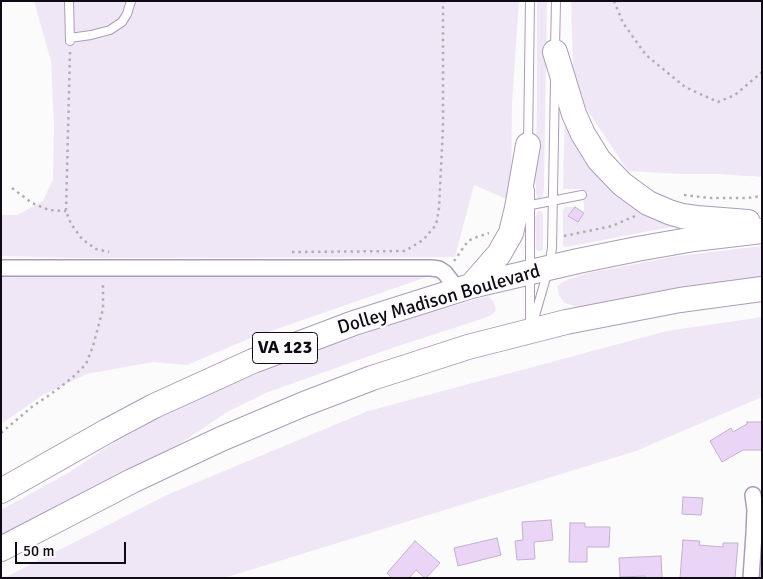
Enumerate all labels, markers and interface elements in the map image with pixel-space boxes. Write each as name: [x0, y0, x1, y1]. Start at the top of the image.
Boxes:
street label: Dolley Madison Boulevard: [335, 260, 543, 340]
road number: VA 123: [252, 332, 318, 363]
scale bar: [18, 532, 129, 564]
text: 50 m: [23, 542, 54, 560]

